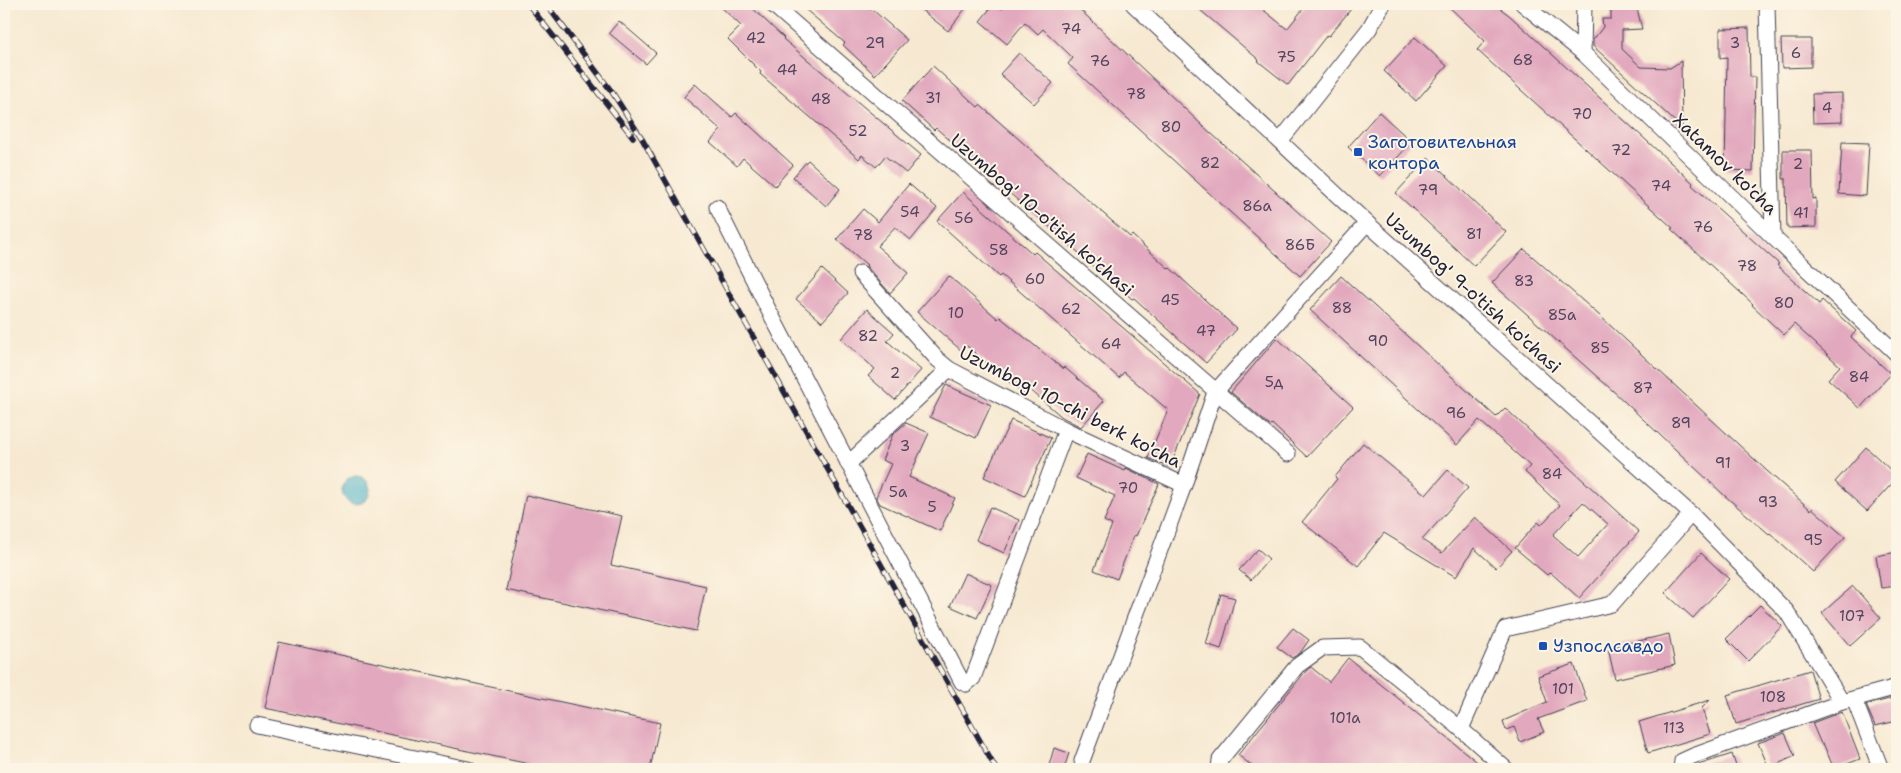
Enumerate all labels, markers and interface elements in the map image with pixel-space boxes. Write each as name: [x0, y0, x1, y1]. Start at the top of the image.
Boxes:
house number: 74: [1061, 19, 1081, 39]
house number: 42: [746, 28, 766, 48]
house number: 29: [865, 33, 885, 53]
house number: 3: [1730, 33, 1740, 53]
house number: 6: [1791, 43, 1801, 63]
house number: 75: [1276, 47, 1296, 67]
house number: 68: [1513, 50, 1533, 70]
house number: 76: [1090, 51, 1110, 71]
house number: 44: [777, 60, 797, 80]
house number: 78: [1126, 84, 1146, 104]
house number: 31: [925, 88, 941, 108]
house number: 48: [811, 89, 831, 109]
house number: 4: [1822, 98, 1832, 118]
house number: 70: [1572, 104, 1592, 124]
street label: Xatamov ko'cha: [1668, 108, 1782, 220]
house number: 80: [1161, 117, 1181, 137]
house number: 52: [849, 121, 867, 141]
street label: Uzumbog' 10-o'tish ko'chasi: [945, 128, 1139, 302]
place label: Заготовительная контора: [1368, 130, 1517, 175]
house number: 72: [1611, 140, 1631, 160]
marker: Заготовительная контора: [1352, 146, 1364, 158]
house number: 82: [1200, 153, 1220, 173]
house number: 2: [1793, 154, 1803, 174]
house number: 74: [1651, 176, 1671, 196]
house number: 79: [1418, 180, 1438, 200]
house number: 86a: [1242, 196, 1272, 216]
house number: 54: [900, 202, 920, 222]
house number: 41: [1793, 203, 1809, 223]
street label: Uzumbog' 9-o'tish ko'chasi: [1380, 207, 1566, 379]
house number: 56: [954, 208, 974, 228]
house number: 76: [1693, 217, 1713, 237]
house number: 81: [1466, 224, 1482, 244]
house number: 78: [853, 225, 873, 245]
house number: 86Б: [1285, 235, 1315, 255]
house number: 58: [989, 240, 1009, 260]
house number: 78: [1737, 256, 1757, 276]
house number: 60: [1025, 269, 1045, 289]
house number: 83: [1514, 271, 1534, 291]
house number: 45: [1160, 290, 1180, 310]
house number: 80: [1774, 293, 1794, 313]
house number: 88: [1332, 298, 1352, 318]
house number: 62: [1061, 299, 1081, 319]
house number: 10: [948, 303, 964, 323]
house number: 85a: [1548, 305, 1577, 325]
house number: 47: [1196, 321, 1216, 341]
house number: 82: [858, 326, 878, 346]
house number: 90: [1368, 331, 1388, 351]
house number: 64: [1101, 334, 1121, 354]
house number: 85: [1590, 338, 1610, 358]
street label: Uzumbog' 10-chi berk ko'cha: [955, 340, 1185, 474]
house number: 2: [890, 363, 900, 383]
house number: 84: [1849, 367, 1869, 387]
house number: 5д: [1265, 372, 1284, 392]
house number: 87: [1633, 378, 1653, 398]
house number: 96: [1446, 403, 1466, 423]
house number: 89: [1671, 413, 1691, 433]
house number: 3: [900, 436, 910, 456]
house number: 91: [1715, 453, 1731, 473]
house number: 84: [1542, 464, 1562, 484]
house number: 70: [1118, 478, 1138, 498]
house number: 5a: [889, 482, 908, 502]
house number: 93: [1758, 492, 1778, 512]
house number: 5: [927, 497, 937, 517]
house number: 95: [1803, 530, 1823, 550]
house number: 107: [1839, 606, 1865, 626]
place label: Узпослсавдо: [1553, 634, 1664, 658]
marker: Узпослсавдо: [1537, 640, 1549, 652]
house number: 101: [1552, 679, 1574, 699]
house number: 108: [1760, 687, 1786, 707]
house number: 101a: [1330, 708, 1361, 728]
house number: 113: [1663, 718, 1685, 738]

